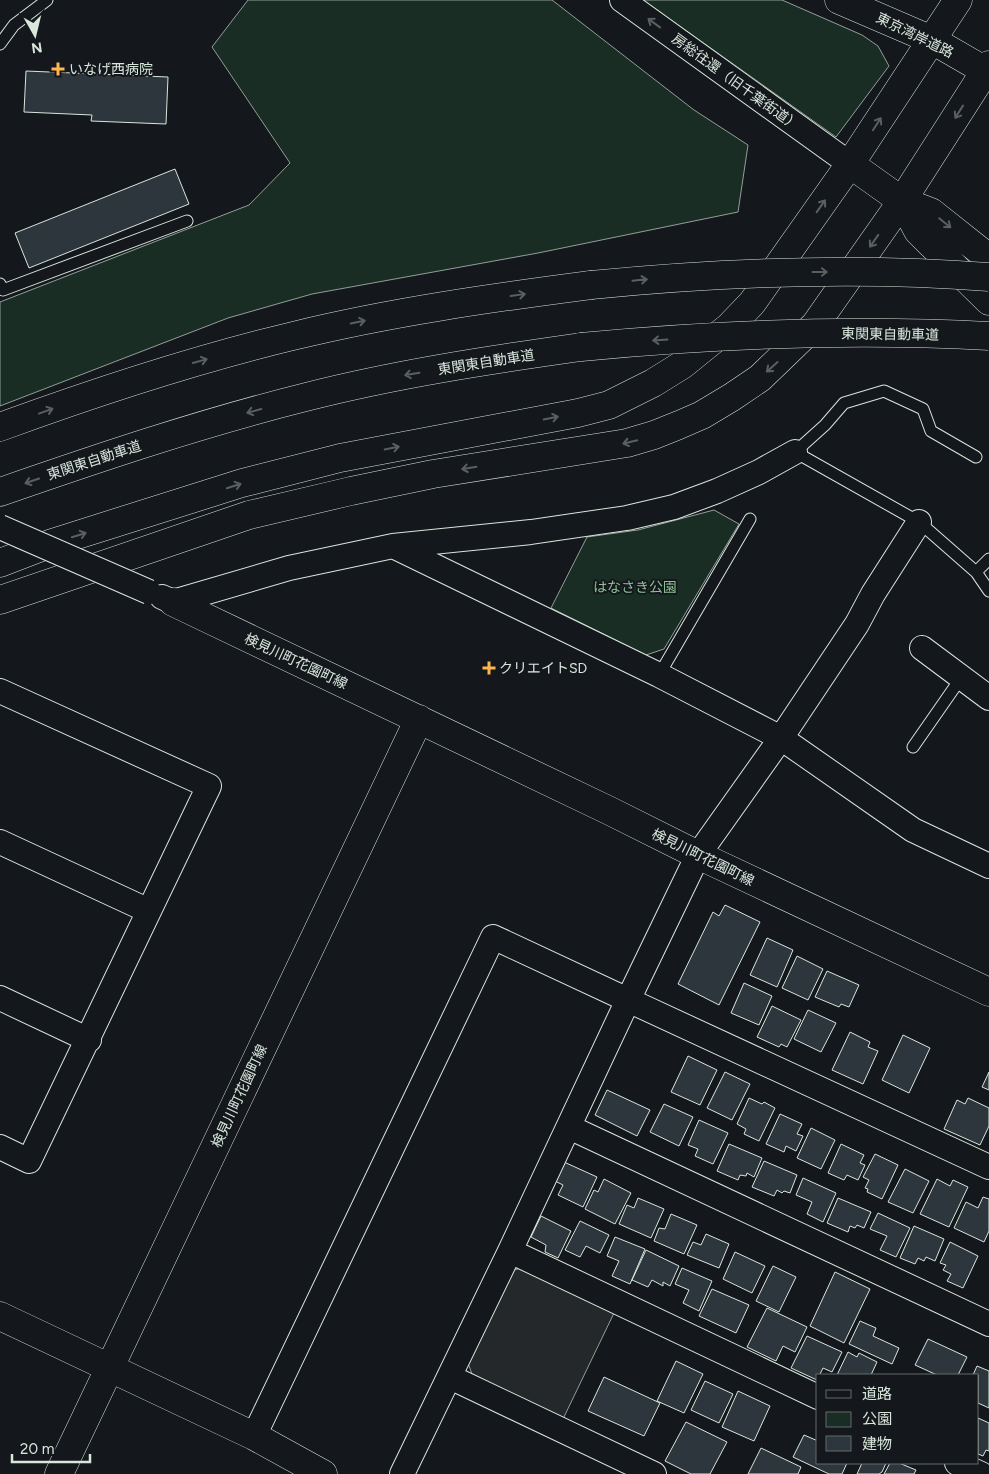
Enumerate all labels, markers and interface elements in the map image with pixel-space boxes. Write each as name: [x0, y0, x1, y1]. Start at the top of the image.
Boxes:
street label: 東京湾岸道路: [873, 9, 956, 62]
north arrow: [10, 10, 60, 60]
one-way arrow: [648, 18, 662, 28]
street label: 房総往還（旧千葉街道）: [668, 30, 803, 135]
text: N: [30, 38, 43, 57]
place label: いなげ西病院: [69, 61, 153, 78]
marker: いなげ西病院: [51, 62, 65, 76]
one-way arrow: [954, 105, 964, 119]
one-way arrow: [872, 117, 882, 131]
one-way arrow: [816, 199, 826, 213]
one-way arrow: [939, 217, 952, 228]
one-way arrow: [869, 234, 879, 248]
one-way arrow: [811, 267, 827, 277]
one-way arrow: [632, 275, 648, 285]
one-way arrow: [510, 290, 526, 300]
one-way arrow: [350, 317, 366, 326]
street label: 東関東自動車道: [841, 325, 939, 344]
one-way arrow: [653, 335, 669, 344]
street label: 東関東自動車道: [436, 346, 536, 379]
one-way arrow: [192, 356, 208, 365]
one-way arrow: [766, 361, 779, 373]
one-way arrow: [404, 370, 420, 380]
one-way arrow: [38, 406, 53, 415]
one-way arrow: [246, 407, 262, 416]
one-way arrow: [543, 413, 559, 422]
street label: 東関東自動車道: [45, 437, 143, 484]
one-way arrow: [622, 438, 638, 447]
one-way arrow: [383, 443, 399, 452]
one-way arrow: [462, 464, 478, 474]
one-way arrow: [25, 477, 40, 486]
one-way arrow: [225, 480, 241, 490]
one-way arrow: [70, 529, 86, 539]
park label: はなさき公園: [593, 579, 677, 596]
street label: 検見川町花園町線: [241, 630, 350, 693]
place label: クリエイトSD: [499, 660, 587, 677]
marker: クリエイトSD: [483, 662, 495, 674]
street label: 検見川町花園町線: [649, 825, 757, 890]
street label: 検見川町花園町線: [208, 1042, 271, 1151]
legend: [816, 1374, 979, 1464]
text: 道路: [862, 1385, 892, 1403]
text: 公園: [862, 1410, 892, 1428]
scale bar: [12, 1432, 90, 1464]
text: 建物: [862, 1435, 892, 1453]
text: 20 m: [20, 1440, 54, 1458]

